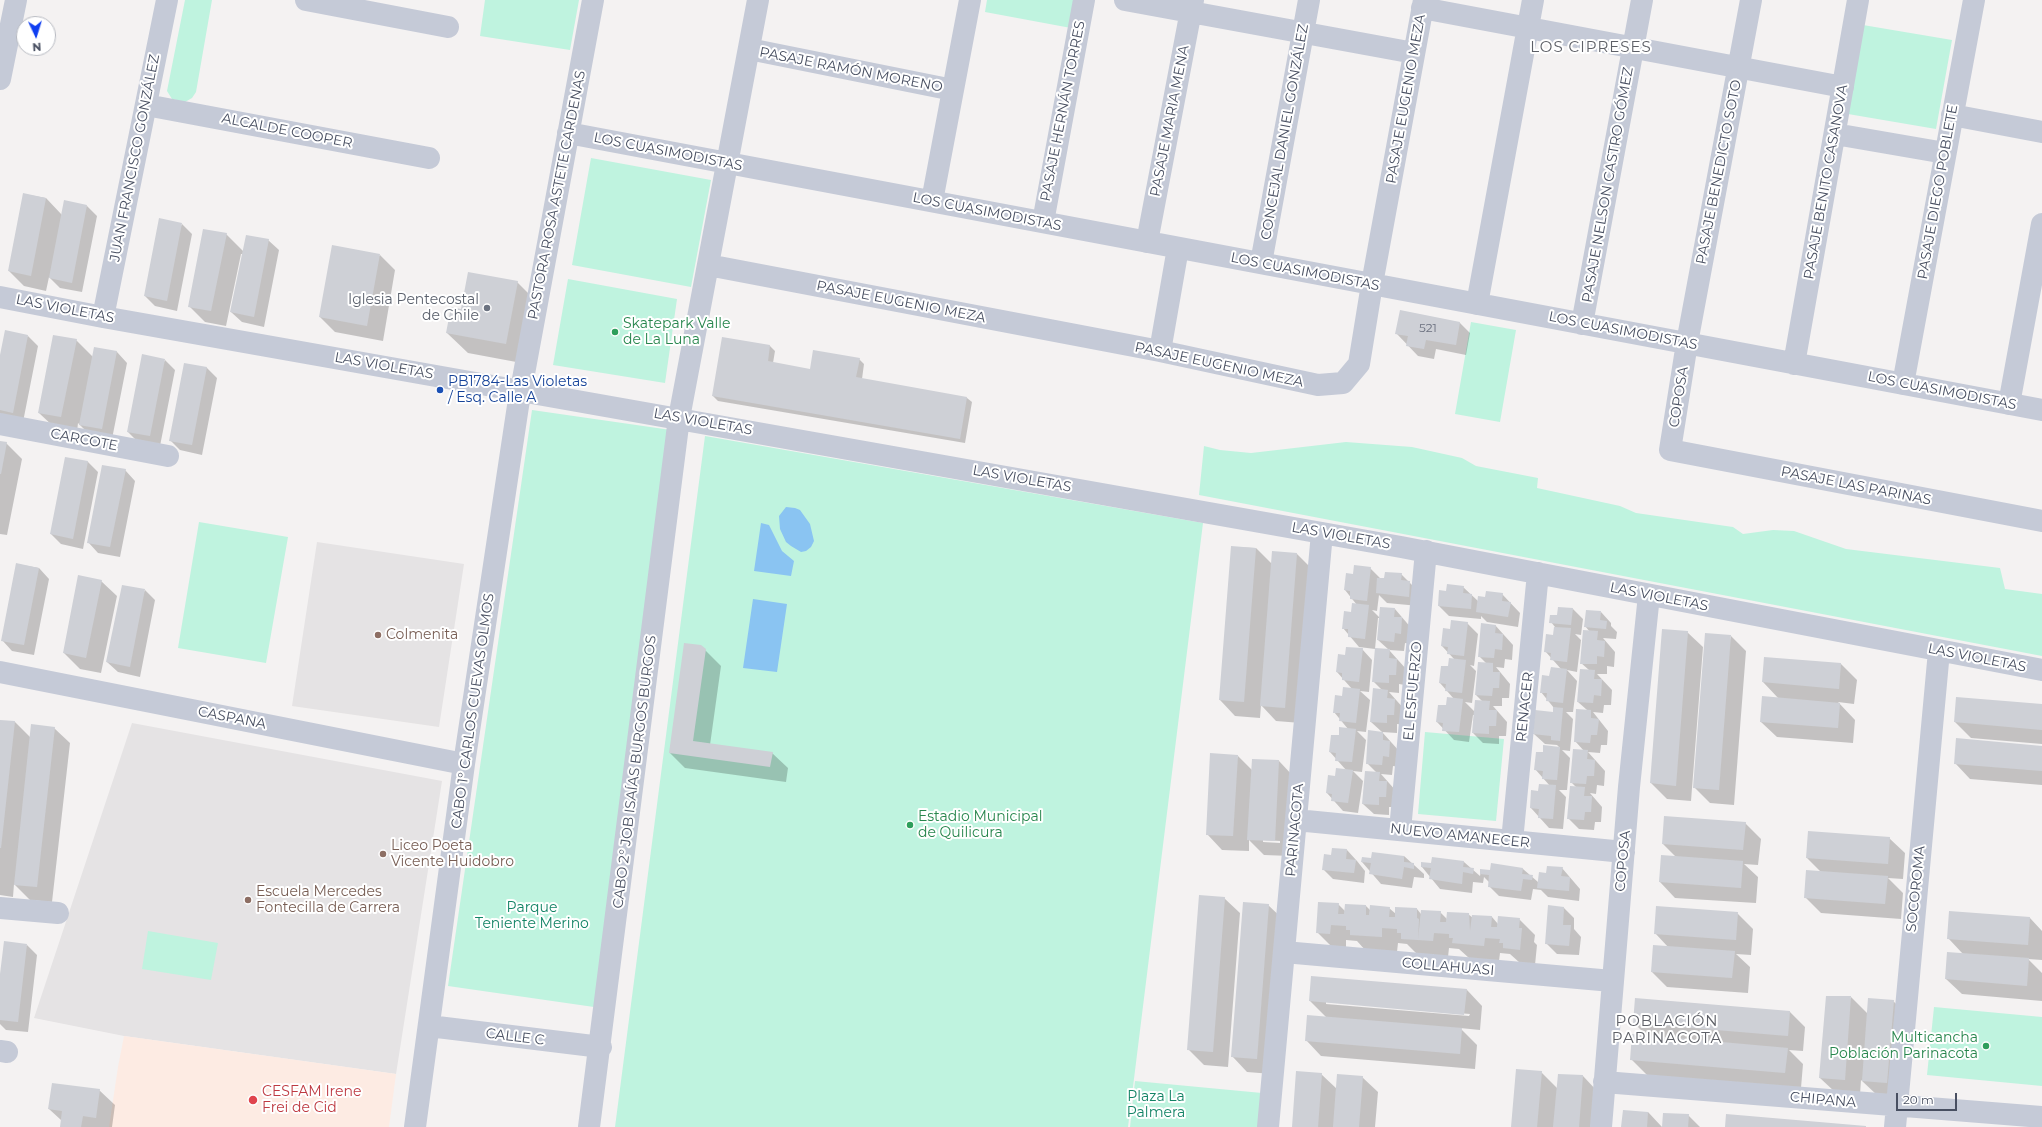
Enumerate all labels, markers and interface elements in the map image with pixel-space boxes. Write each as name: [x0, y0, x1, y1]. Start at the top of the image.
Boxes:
street label: PASAJE EUGENIO MEZA: [1383, 13, 1429, 185]
north arrow: [16, 16, 56, 56]
street label: PASAJE HERNÁN TORRES: [1037, 19, 1089, 203]
street label: CONCEJAL DANIEL GONZÁLEZ: [1258, 23, 1312, 241]
district label: LOS CIPRESES: [1530, 39, 1652, 57]
text: N: [32, 40, 42, 54]
street label: PASAJE RAMÓN MORENO: [758, 44, 944, 96]
street label: PASAJE MARIA MENA: [1147, 44, 1193, 198]
street label: JUAN FRANCISCO GONZÁLEZ: [107, 53, 163, 263]
street label: PASAJE NELSON CASTRO GÓMEZ: [1579, 66, 1637, 304]
street label: PASTORA ROSA ASTETE CARDENAS: [525, 69, 589, 321]
street label: PASAJE BENEDICTO SOTO: [1693, 78, 1745, 266]
street label: PASAJE BENITO CASANOVA: [1801, 83, 1851, 281]
street label: PASAJE DIEGO POBLETE: [1914, 103, 1962, 281]
street label: ALCALDE COOPER: [220, 110, 354, 152]
street label: LOS CUASIMODISTAS: [592, 129, 744, 175]
street label: LOS CUASIMODISTAS: [911, 189, 1063, 235]
street label: LOS CUASIMODISTAS: [1229, 249, 1381, 295]
street label: PASAJE EUGENIO MEZA: [815, 277, 987, 327]
street label: LAS VIOLETAS: [14, 291, 116, 327]
place label: Iglesia Pentecostal de Chile: [348, 292, 479, 324]
marker: Iglesia Pentecostal de Chile: [482, 303, 492, 313]
street label: LOS CUASIMODISTAS: [1547, 308, 1699, 354]
place label: Skatepark Valle de La Luna: [623, 316, 730, 348]
house number: 521: [1419, 321, 1437, 335]
marker: Skatepark Valle de La Luna: [610, 327, 620, 337]
street label: PASAJE EUGENIO MEZA: [1133, 339, 1305, 391]
street label: LAS VIOLETAS: [333, 349, 435, 383]
street label: COPOSA: [1666, 365, 1692, 429]
street label: LOS CUASIMODISTAS: [1866, 368, 2018, 414]
place label: PB1784-Las Violetas / Esq. Calle A: [448, 374, 587, 406]
marker: PB1784-Las Violetas / Esq. Calle A: [435, 385, 445, 395]
street label: LAS VIOLETAS: [652, 405, 754, 439]
street label: CARCOTE: [49, 425, 119, 455]
street label: LAS VIOLETAS: [971, 462, 1073, 496]
street label: PASAJE LAS PARINAS: [1779, 463, 1933, 509]
street label: LAS VIOLETAS: [1290, 519, 1392, 553]
street label: LAS VIOLETAS: [1608, 579, 1710, 615]
street label: CABO 1° CARLOS CUEVAS OLMOS: [448, 592, 498, 830]
place label: Colmenita: [386, 627, 458, 643]
marker: Colmenita: [373, 630, 383, 640]
street label: CABO 2° JOB ISAÍAS BURGOS BURGOS: [610, 634, 660, 910]
street label: LAS VIOLETAS: [1926, 640, 2028, 676]
street label: EL ESFUERZO: [1400, 641, 1426, 741]
street label: RENACER: [1513, 671, 1537, 743]
street label: CASPANA: [196, 703, 268, 733]
street label: PARINACOTA: [1283, 783, 1307, 877]
place label: Estadio Municipal de Quilicura: [918, 809, 1042, 842]
marker: Estadio Municipal de Quilicura: [905, 820, 915, 830]
street label: NUEVO AMANECER: [1389, 820, 1531, 852]
street label: COPOSA: [1612, 830, 1634, 892]
place label: Liceo Poeta Vicente Huidobro: [391, 838, 514, 870]
street label: SOCOROMA: [1903, 845, 1929, 933]
marker: Liceo Poeta Vicente Huidobro: [378, 849, 388, 859]
place label: Escuela Mercedes Fontecilla de Carrera: [256, 884, 400, 916]
marker: Escuela Mercedes Fontecilla de Carrera: [243, 895, 253, 905]
park label: Parque Teniente Merino: [475, 900, 589, 932]
street label: COLLAHUASI: [1401, 955, 1495, 979]
district label: POBLACIÓN PARINACOTA: [1612, 1013, 1722, 1048]
street label: CALLE C: [485, 1025, 545, 1049]
place label: Multicancha Población Parinacota: [1829, 1030, 1978, 1062]
marker: Multicancha Población Parinacota: [1981, 1041, 1991, 1051]
place label: CESFAM Irene Frei de Cid: [262, 1084, 361, 1116]
scale bar: [1898, 1085, 1959, 1111]
park label: Plaza La Palmera: [1127, 1089, 1185, 1122]
street label: CHIPANA: [1789, 1089, 1857, 1111]
text: 20 m: [1903, 1092, 1934, 1107]
marker: CESFAM Irene Frei de Cid: [247, 1094, 259, 1106]

